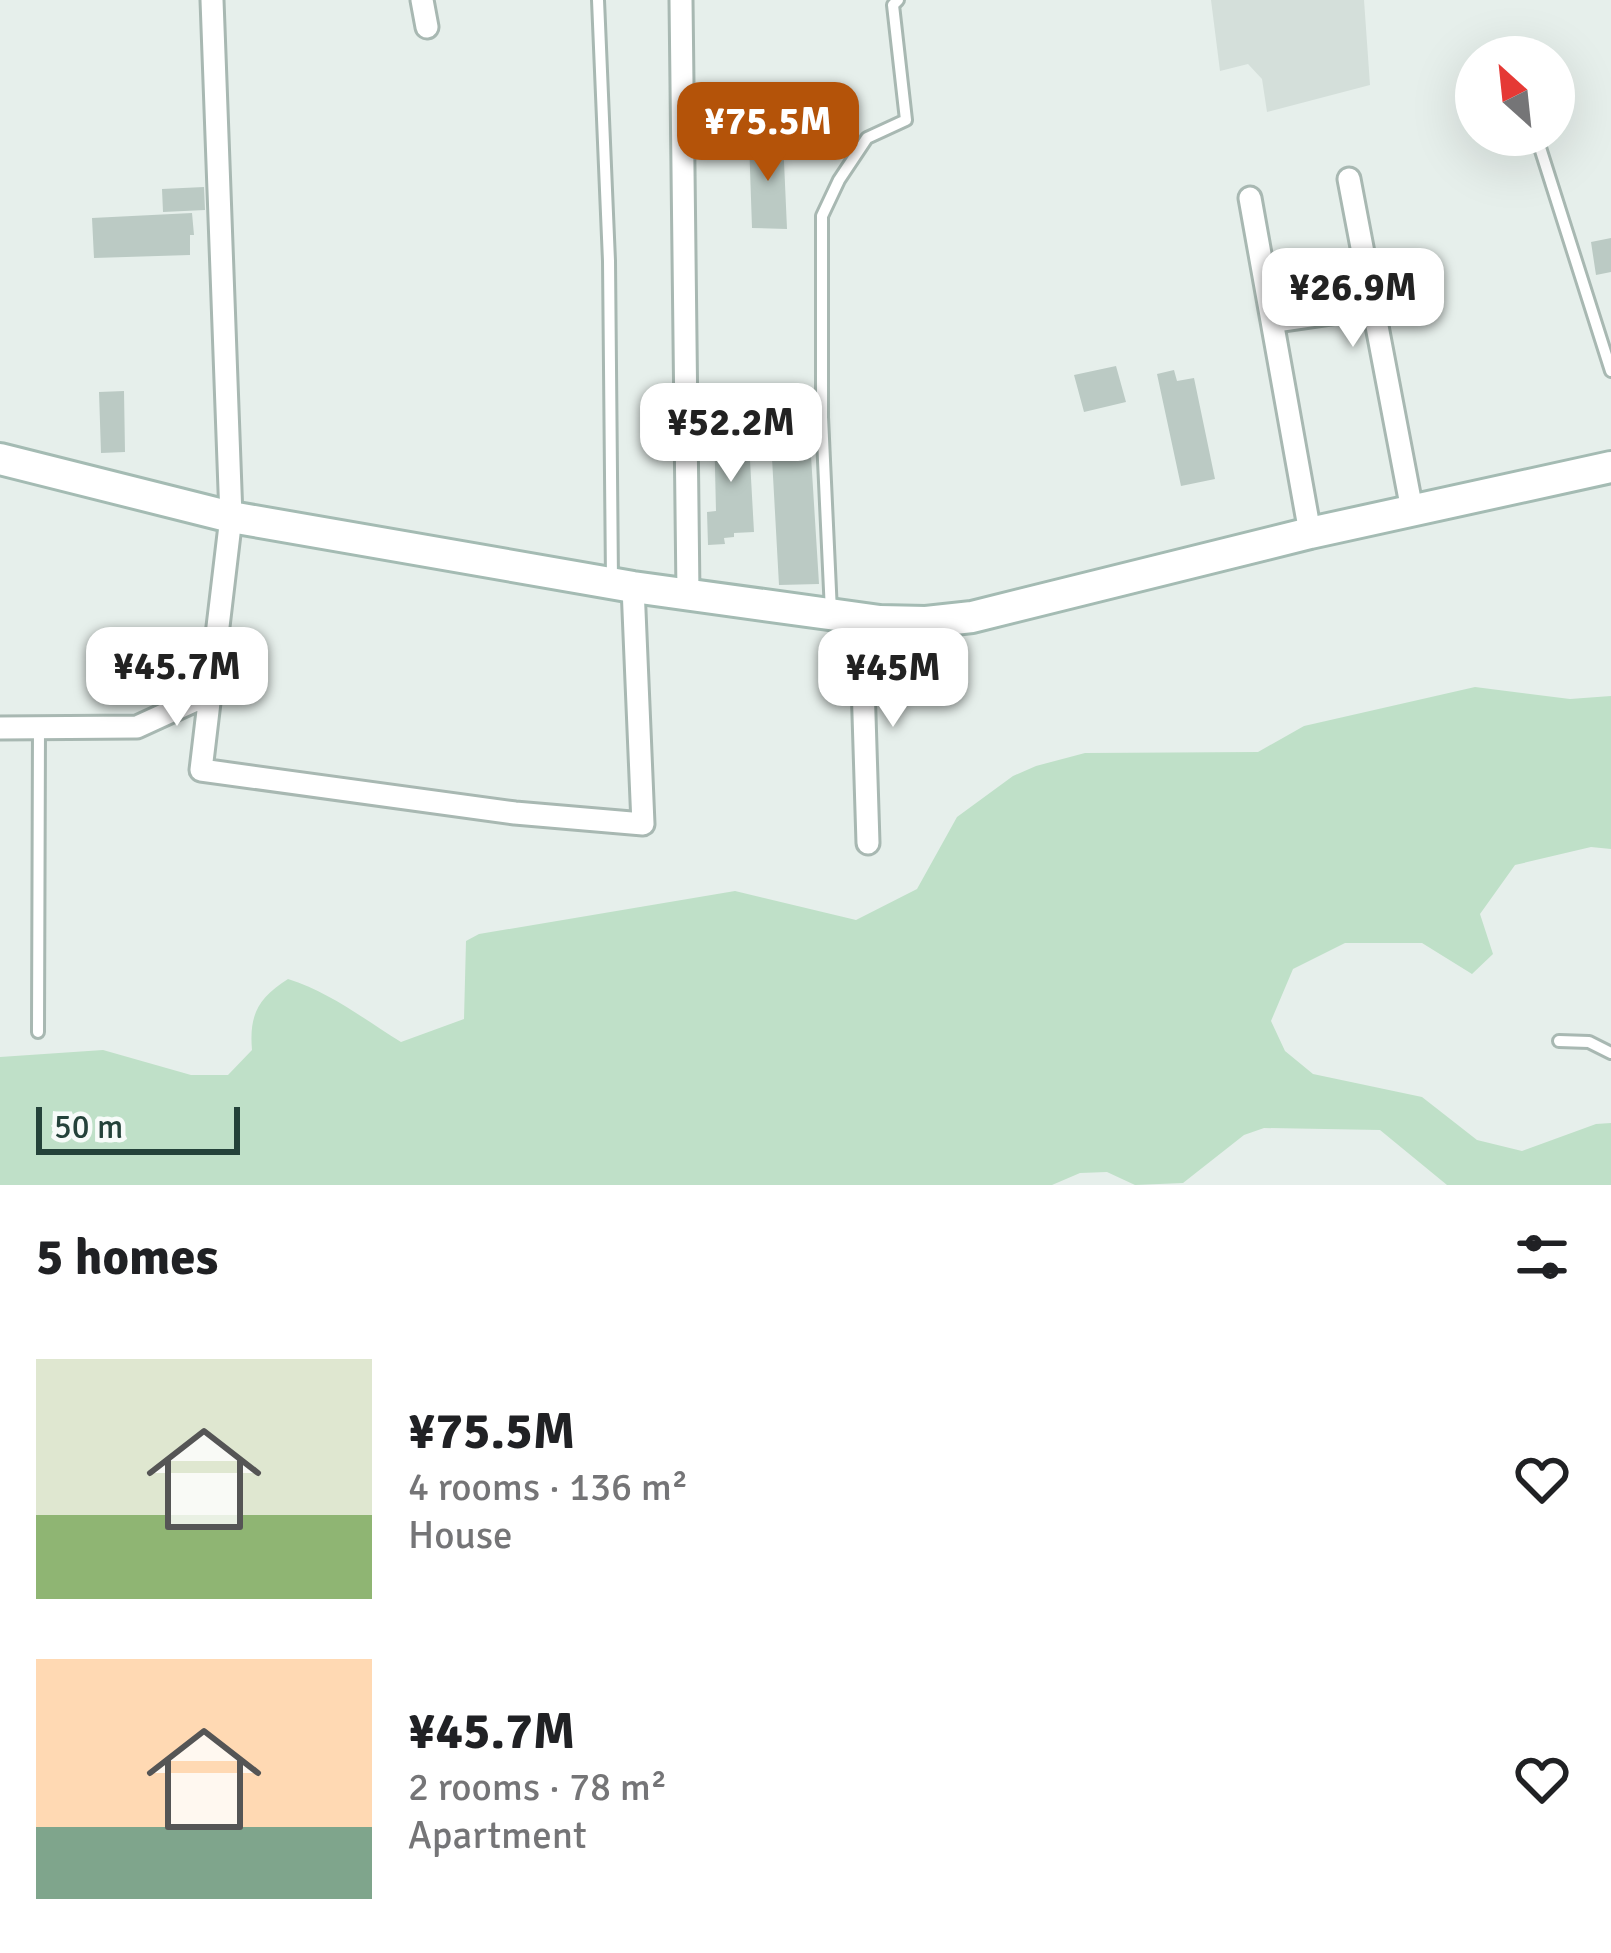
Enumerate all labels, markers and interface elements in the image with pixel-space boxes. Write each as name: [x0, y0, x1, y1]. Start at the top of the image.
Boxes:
north arrow: [1455, 36, 1575, 156]
map controls: [1455, 36, 1575, 156]
pin: ¥75.5M: [670, 82, 866, 184]
text: ¥75.5M: [704, 97, 832, 145]
pin: ¥26.9M: [1255, 248, 1451, 350]
text: ¥26.9M: [1289, 263, 1417, 311]
pin: ¥52.2M: [633, 383, 829, 485]
text: ¥52.2M: [667, 398, 795, 446]
pin: ¥45.7M: [79, 627, 275, 729]
pin: ¥45M: [822, 628, 964, 730]
text: ¥45.7M: [113, 642, 241, 690]
text: ¥45M: [845, 643, 941, 691]
scale bar: [36, 1101, 240, 1154]
text: 50 m: [54, 1107, 123, 1148]
icon: filters: [1509, 1224, 1575, 1290]
text: 5 homes: [36, 1226, 218, 1289]
text: ¥75.5M: [408, 1400, 575, 1463]
icon: home: [132, 1407, 276, 1551]
icon: heart: [1509, 1446, 1575, 1512]
text: 4 rooms · 136 m²: [408, 1463, 688, 1511]
text: House: [408, 1511, 513, 1559]
text: ¥45.7M: [408, 1700, 575, 1763]
icon: home: [132, 1707, 276, 1851]
icon: heart: [1509, 1746, 1575, 1812]
text: 2 rooms · 78 m²: [408, 1763, 667, 1811]
text: Apartment: [408, 1811, 587, 1859]

